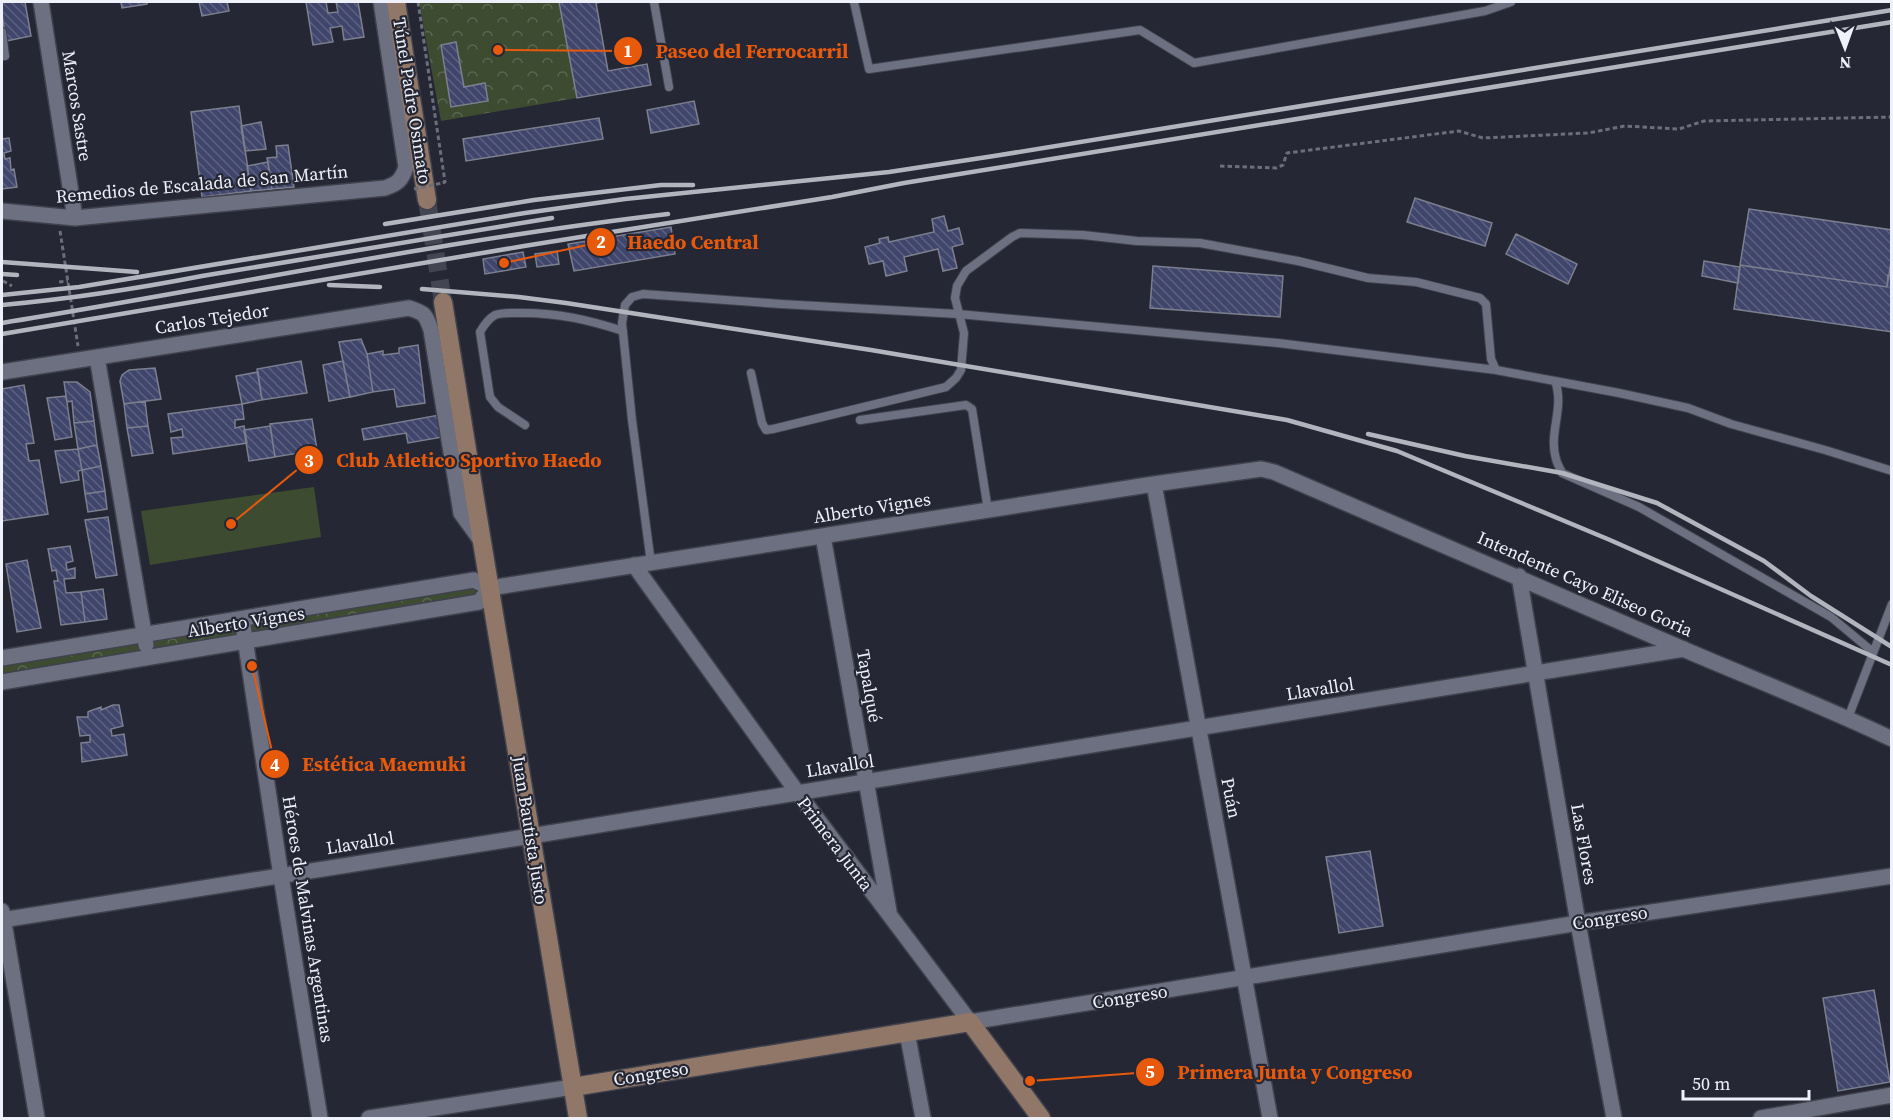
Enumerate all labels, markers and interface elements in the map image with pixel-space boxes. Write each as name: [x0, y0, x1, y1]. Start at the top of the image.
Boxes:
street label: Túnel Padre Osimato: [387, 16, 438, 186]
north arrow: [1815, 18, 1875, 78]
callout: Paseo del Ferrocarril: [613, 32, 860, 70]
text: Paseo del Ferrocarril: [655, 37, 849, 65]
text: 1: [623, 38, 633, 63]
street label: Marcos Sastre: [56, 49, 99, 163]
text: N: [1839, 52, 1851, 74]
street label: Remedios de Escalada de San Martín: [55, 158, 349, 209]
callout: Haedo Central: [586, 223, 771, 261]
text: Haedo Central: [627, 228, 759, 256]
text: 2: [596, 229, 606, 254]
street label: Carlos Tejedor: [153, 297, 271, 340]
callout: Club Atletico Sportivo Haedo: [294, 441, 613, 479]
text: Club Atletico Sportivo Haedo: [336, 446, 602, 474]
text: 3: [304, 448, 314, 473]
street label: Alberto Vignes: [811, 486, 933, 529]
street label: Intendente Cayo Eliseo Goria: [1474, 525, 1698, 643]
street label: Alberto Vignes: [185, 600, 307, 643]
street label: Tapalqué: [851, 648, 888, 724]
street label: Llavallol: [1284, 671, 1356, 706]
callout: Estética Maemuki: [260, 745, 478, 783]
street label: Llavallol: [804, 748, 876, 783]
text: Estética Maemuki: [302, 750, 466, 778]
text: 4: [270, 752, 280, 777]
street label: Juan Bautista Justo: [506, 753, 555, 906]
street label: Puán: [1215, 775, 1248, 821]
street label: Primera Junta: [792, 791, 880, 897]
street label: Héroes de Malvinas Argentinas: [277, 794, 340, 1044]
street label: Las Flores: [1565, 801, 1604, 887]
street label: Llavallol: [324, 825, 396, 860]
street label: Congreso: [1571, 899, 1649, 936]
street label: Congreso: [1091, 978, 1169, 1015]
callout: Primera Junta y Congreso: [1135, 1053, 1425, 1091]
street label: Congreso: [612, 1055, 690, 1092]
text: Primera Junta y Congreso: [1177, 1058, 1413, 1086]
text: 5: [1145, 1059, 1155, 1084]
scale bar: [1683, 1063, 1809, 1101]
text: 50 m: [1692, 1071, 1730, 1096]

